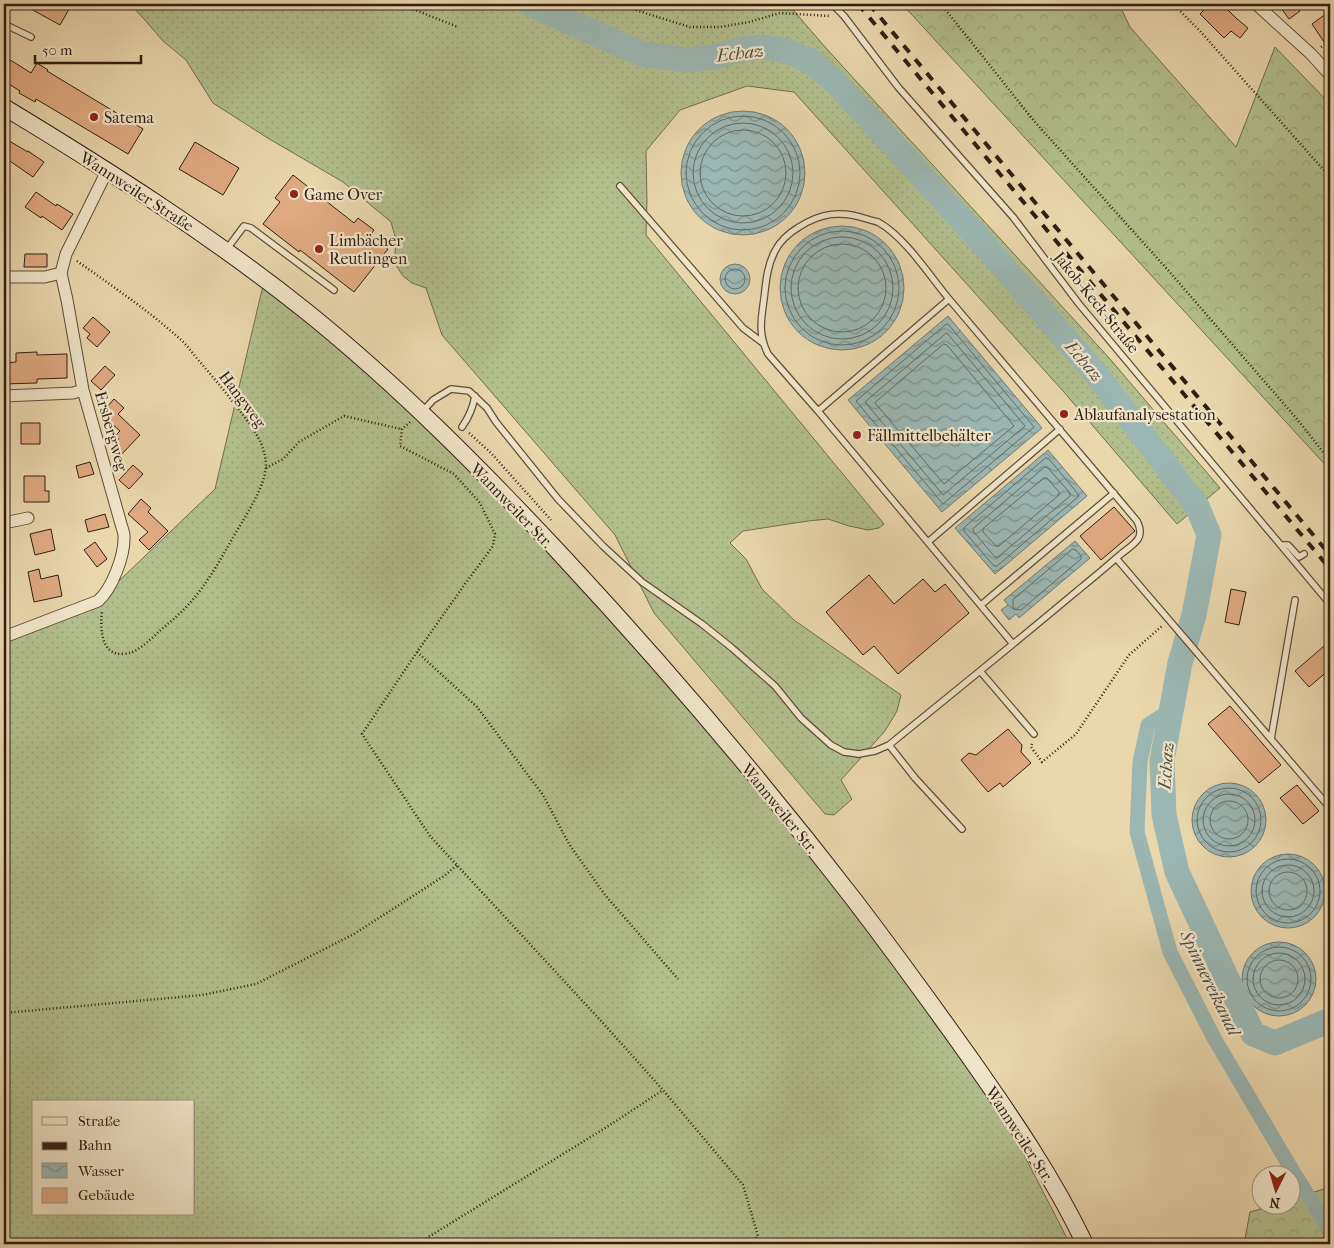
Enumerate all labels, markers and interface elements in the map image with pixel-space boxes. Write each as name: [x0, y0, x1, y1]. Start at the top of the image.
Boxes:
scale bar: [35, 32, 141, 64]
water label: Echaz: [714, 40, 765, 67]
text: 50 m: [42, 41, 73, 59]
place label: Satema: [104, 108, 155, 127]
marker: Satema: [88, 111, 100, 123]
street label: Wannweiler Straße: [75, 147, 197, 235]
place label: Game Over: [304, 185, 383, 204]
marker: Game Over: [288, 188, 300, 200]
place label: Limbächer Reutlingen: [329, 231, 408, 268]
marker: Limbächer Reutlingen: [313, 243, 325, 255]
street label: Jakob-Keck-Straße: [1049, 246, 1143, 357]
water label: Echaz: [1059, 336, 1107, 386]
street label: Hangweg: [215, 367, 270, 432]
street label: Ersbergweg: [91, 389, 132, 474]
place label: Ablaufanalysestation: [1073, 405, 1217, 424]
marker: Ablaufanalysestation: [1058, 408, 1070, 420]
place label: Fällmittelbehälter: [867, 426, 991, 445]
marker: Fällmittelbehälter: [851, 429, 863, 441]
street label: Wannweiler Str.: [466, 458, 557, 552]
water label: Echaz: [1154, 742, 1179, 791]
street label: Wannweiler Str.: [737, 759, 822, 857]
water label: Spinnereikanal: [1175, 926, 1245, 1041]
street label: Wannweiler Str.: [981, 1082, 1058, 1186]
legend: [32, 1100, 195, 1216]
text: Straße: [78, 1112, 121, 1130]
text: Bahn: [78, 1136, 112, 1154]
text: Wasser: [77, 1162, 124, 1180]
north arrow: [1252, 1166, 1302, 1216]
text: Gebäude: [78, 1186, 135, 1204]
text: N: [1269, 1193, 1281, 1211]

